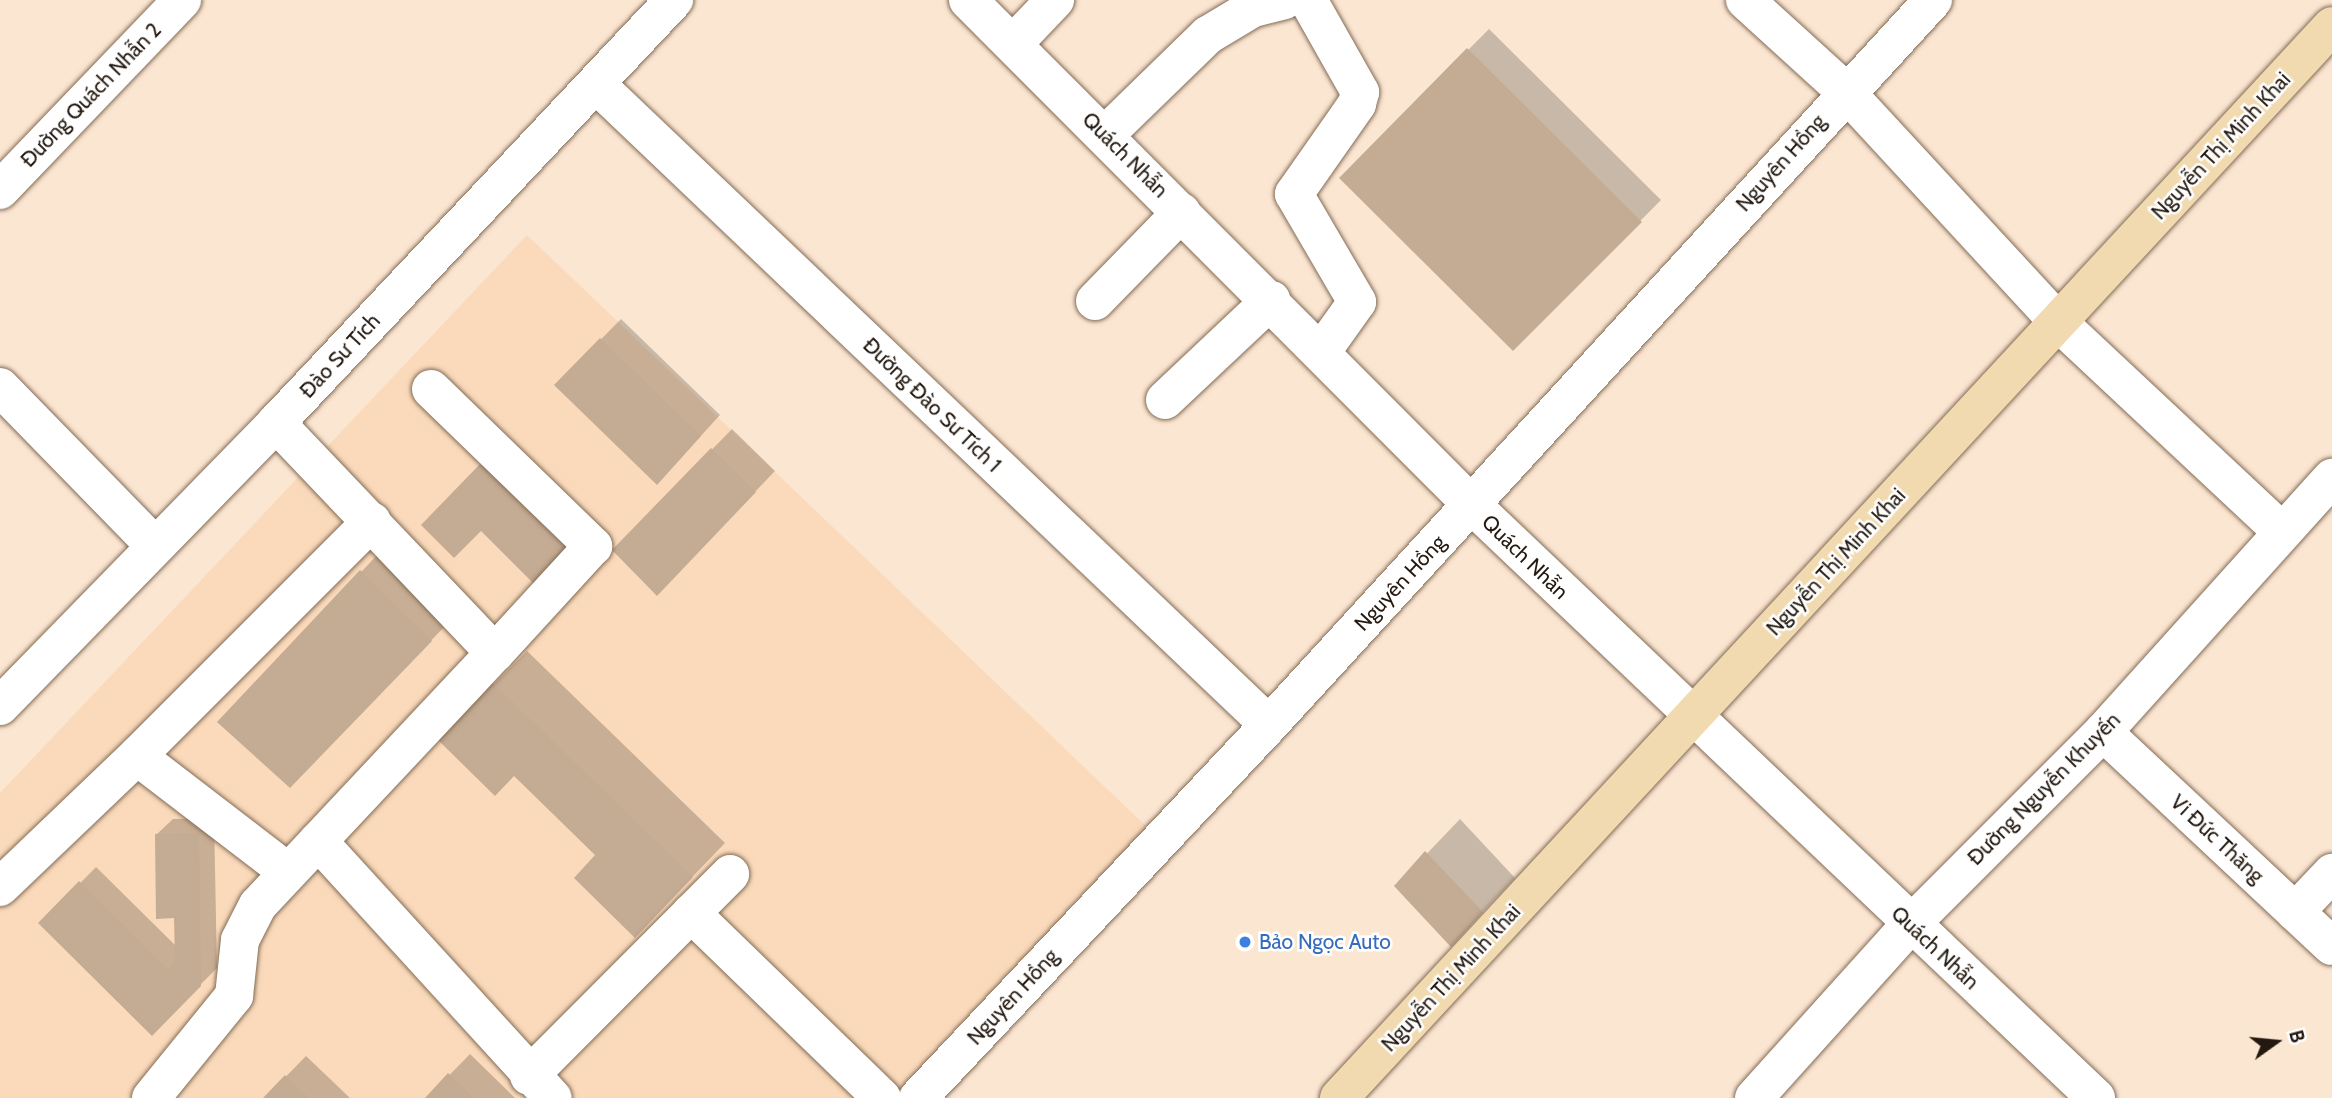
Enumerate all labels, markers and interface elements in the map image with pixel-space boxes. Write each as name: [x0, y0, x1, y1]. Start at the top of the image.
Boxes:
street label: Đường Quách Nhẫn 2: [16, 18, 166, 172]
street label: Nguyễn Thị Minh Khai: [2146, 67, 2296, 225]
street label: Quách Nhẫn: [1077, 107, 1173, 203]
street label: Nguyên Hồng: [1731, 109, 1831, 217]
street label: Đào Sư Tích: [295, 309, 385, 403]
street label: Đường Đào Sư Tích 1: [858, 333, 1006, 477]
street label: Nguyễn Thị Minh Khai: [1761, 483, 1911, 641]
street label: Quách Nhẫn: [1476, 510, 1574, 604]
street label: Nguyên Hồng: [1349, 530, 1451, 636]
street label: Đường Nguyễn Khuyến: [1962, 707, 2126, 871]
street label: Vi Đức Thăng: [2165, 789, 2269, 889]
street label: Nguyễn Thị Minh Khai: [1376, 899, 1526, 1057]
street label: Quách Nhẫn: [1886, 901, 1984, 995]
place label: Bảo Ngọc Auto: [1259, 929, 1391, 955]
marker: Bảo Ngọc Auto: [1237, 934, 1253, 950]
street label: Nguyên Hồng: [962, 944, 1064, 1050]
north arrow: [2241, 1007, 2311, 1077]
text: B: [2284, 1028, 2309, 1045]

